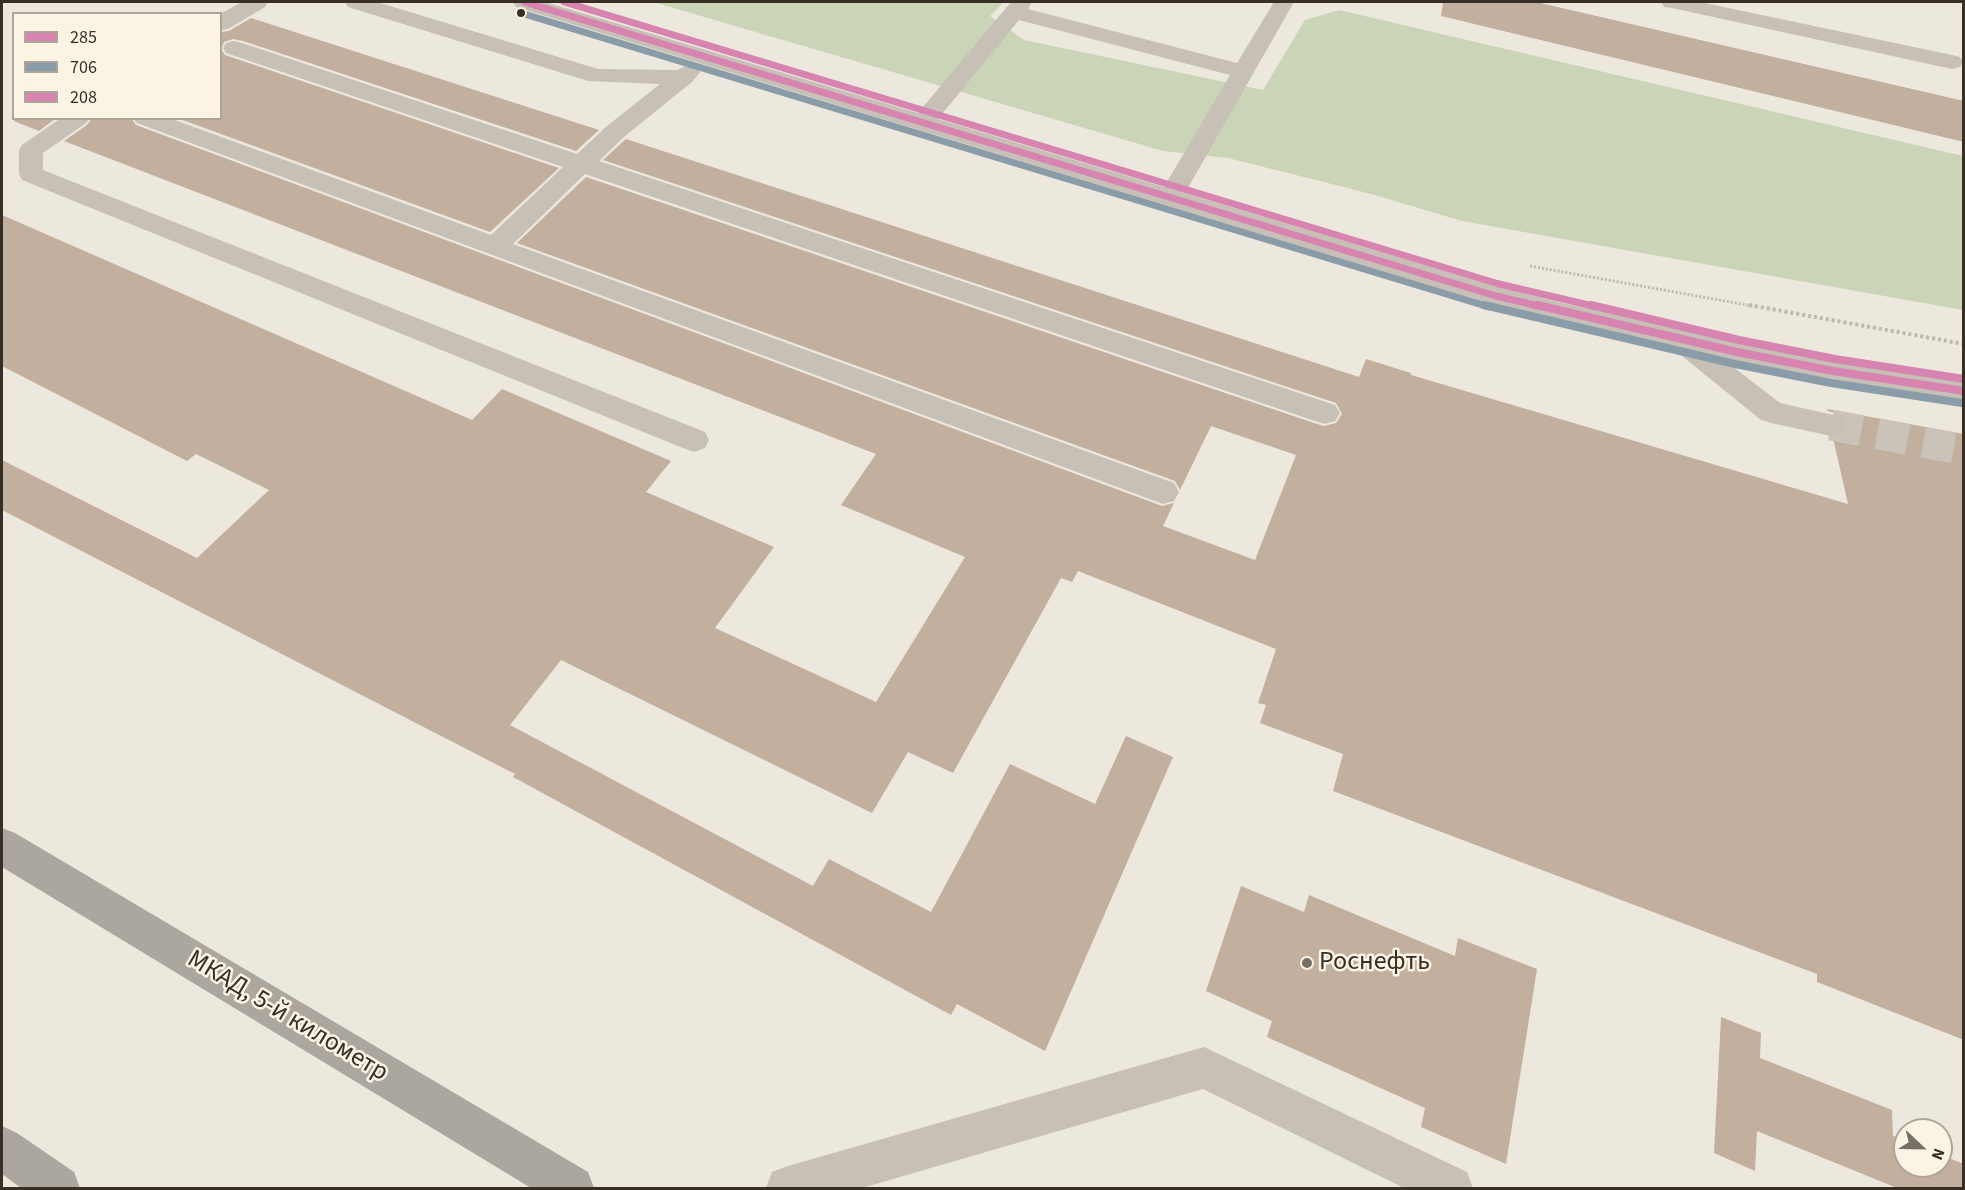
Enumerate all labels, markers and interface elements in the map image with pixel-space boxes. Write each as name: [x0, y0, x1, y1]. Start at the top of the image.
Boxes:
unlabelled marker: [515, 7, 527, 19]
legend: [12, 12, 222, 120]
text: 285: [70, 25, 97, 50]
text: 706: [70, 55, 97, 80]
text: 208: [70, 85, 97, 110]
street label: МКАД, 5-й километр: [181, 945, 393, 1089]
place label: Роснефть: [1319, 947, 1430, 979]
marker: Роснефть: [1300, 956, 1314, 970]
north arrow: [1893, 1118, 1953, 1178]
text: N: [1926, 1145, 1950, 1163]

